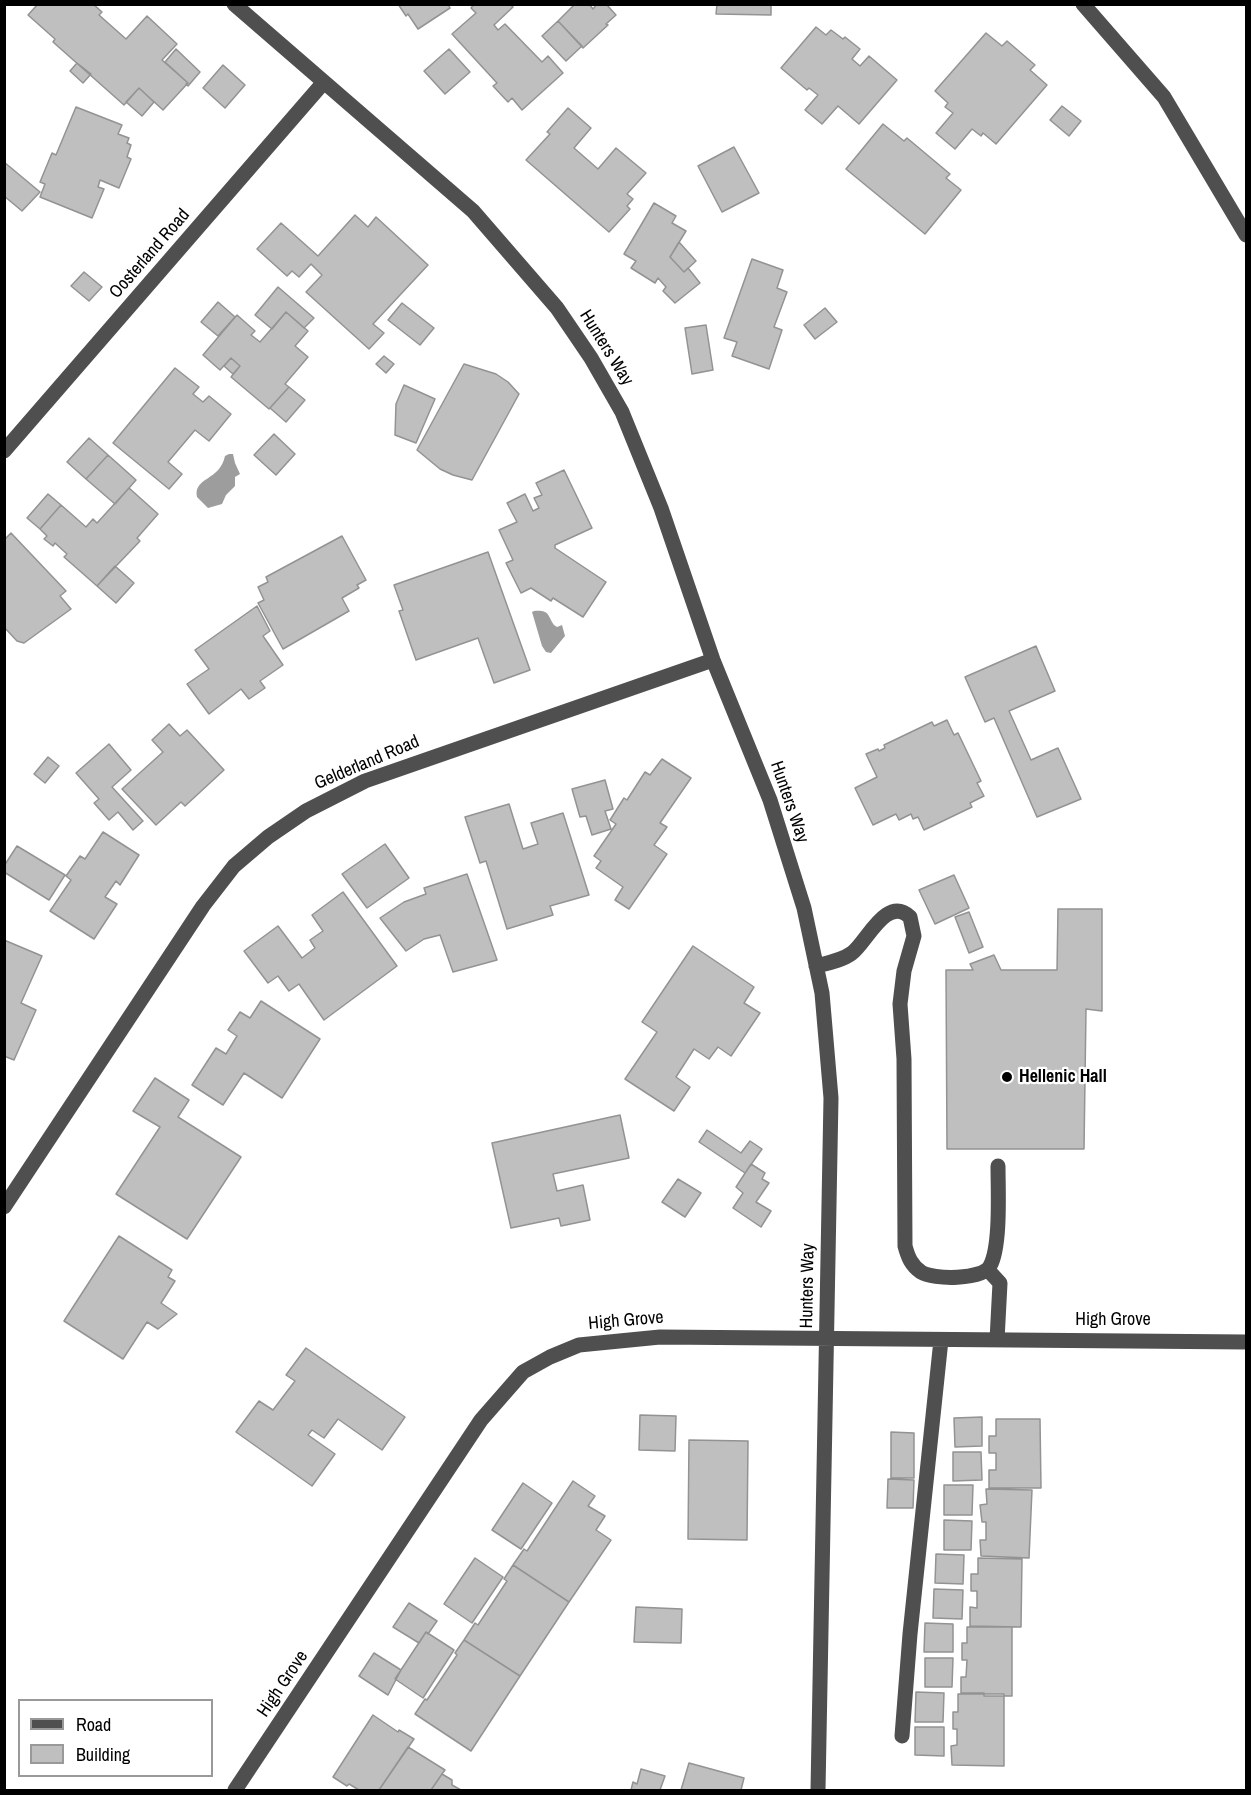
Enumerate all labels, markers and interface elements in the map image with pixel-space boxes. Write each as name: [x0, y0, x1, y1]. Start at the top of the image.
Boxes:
street label: Oosterland Road: [105, 205, 195, 303]
street label: Hunters Way: [574, 306, 638, 390]
street label: Gelderland Road: [311, 731, 423, 795]
street label: Hunters Way: [765, 758, 813, 846]
place label: Hellenic Hall: [1019, 1066, 1107, 1088]
marker: Hellenic Hall: [1000, 1070, 1014, 1084]
street label: Hunters Way: [796, 1243, 820, 1329]
street label: High Grove: [587, 1307, 665, 1335]
street label: High Grove: [1075, 1309, 1151, 1331]
street label: High Grove: [253, 1647, 313, 1721]
legend: [18, 1699, 213, 1777]
text: Road: [76, 1712, 111, 1737]
text: Building: [76, 1742, 130, 1767]

